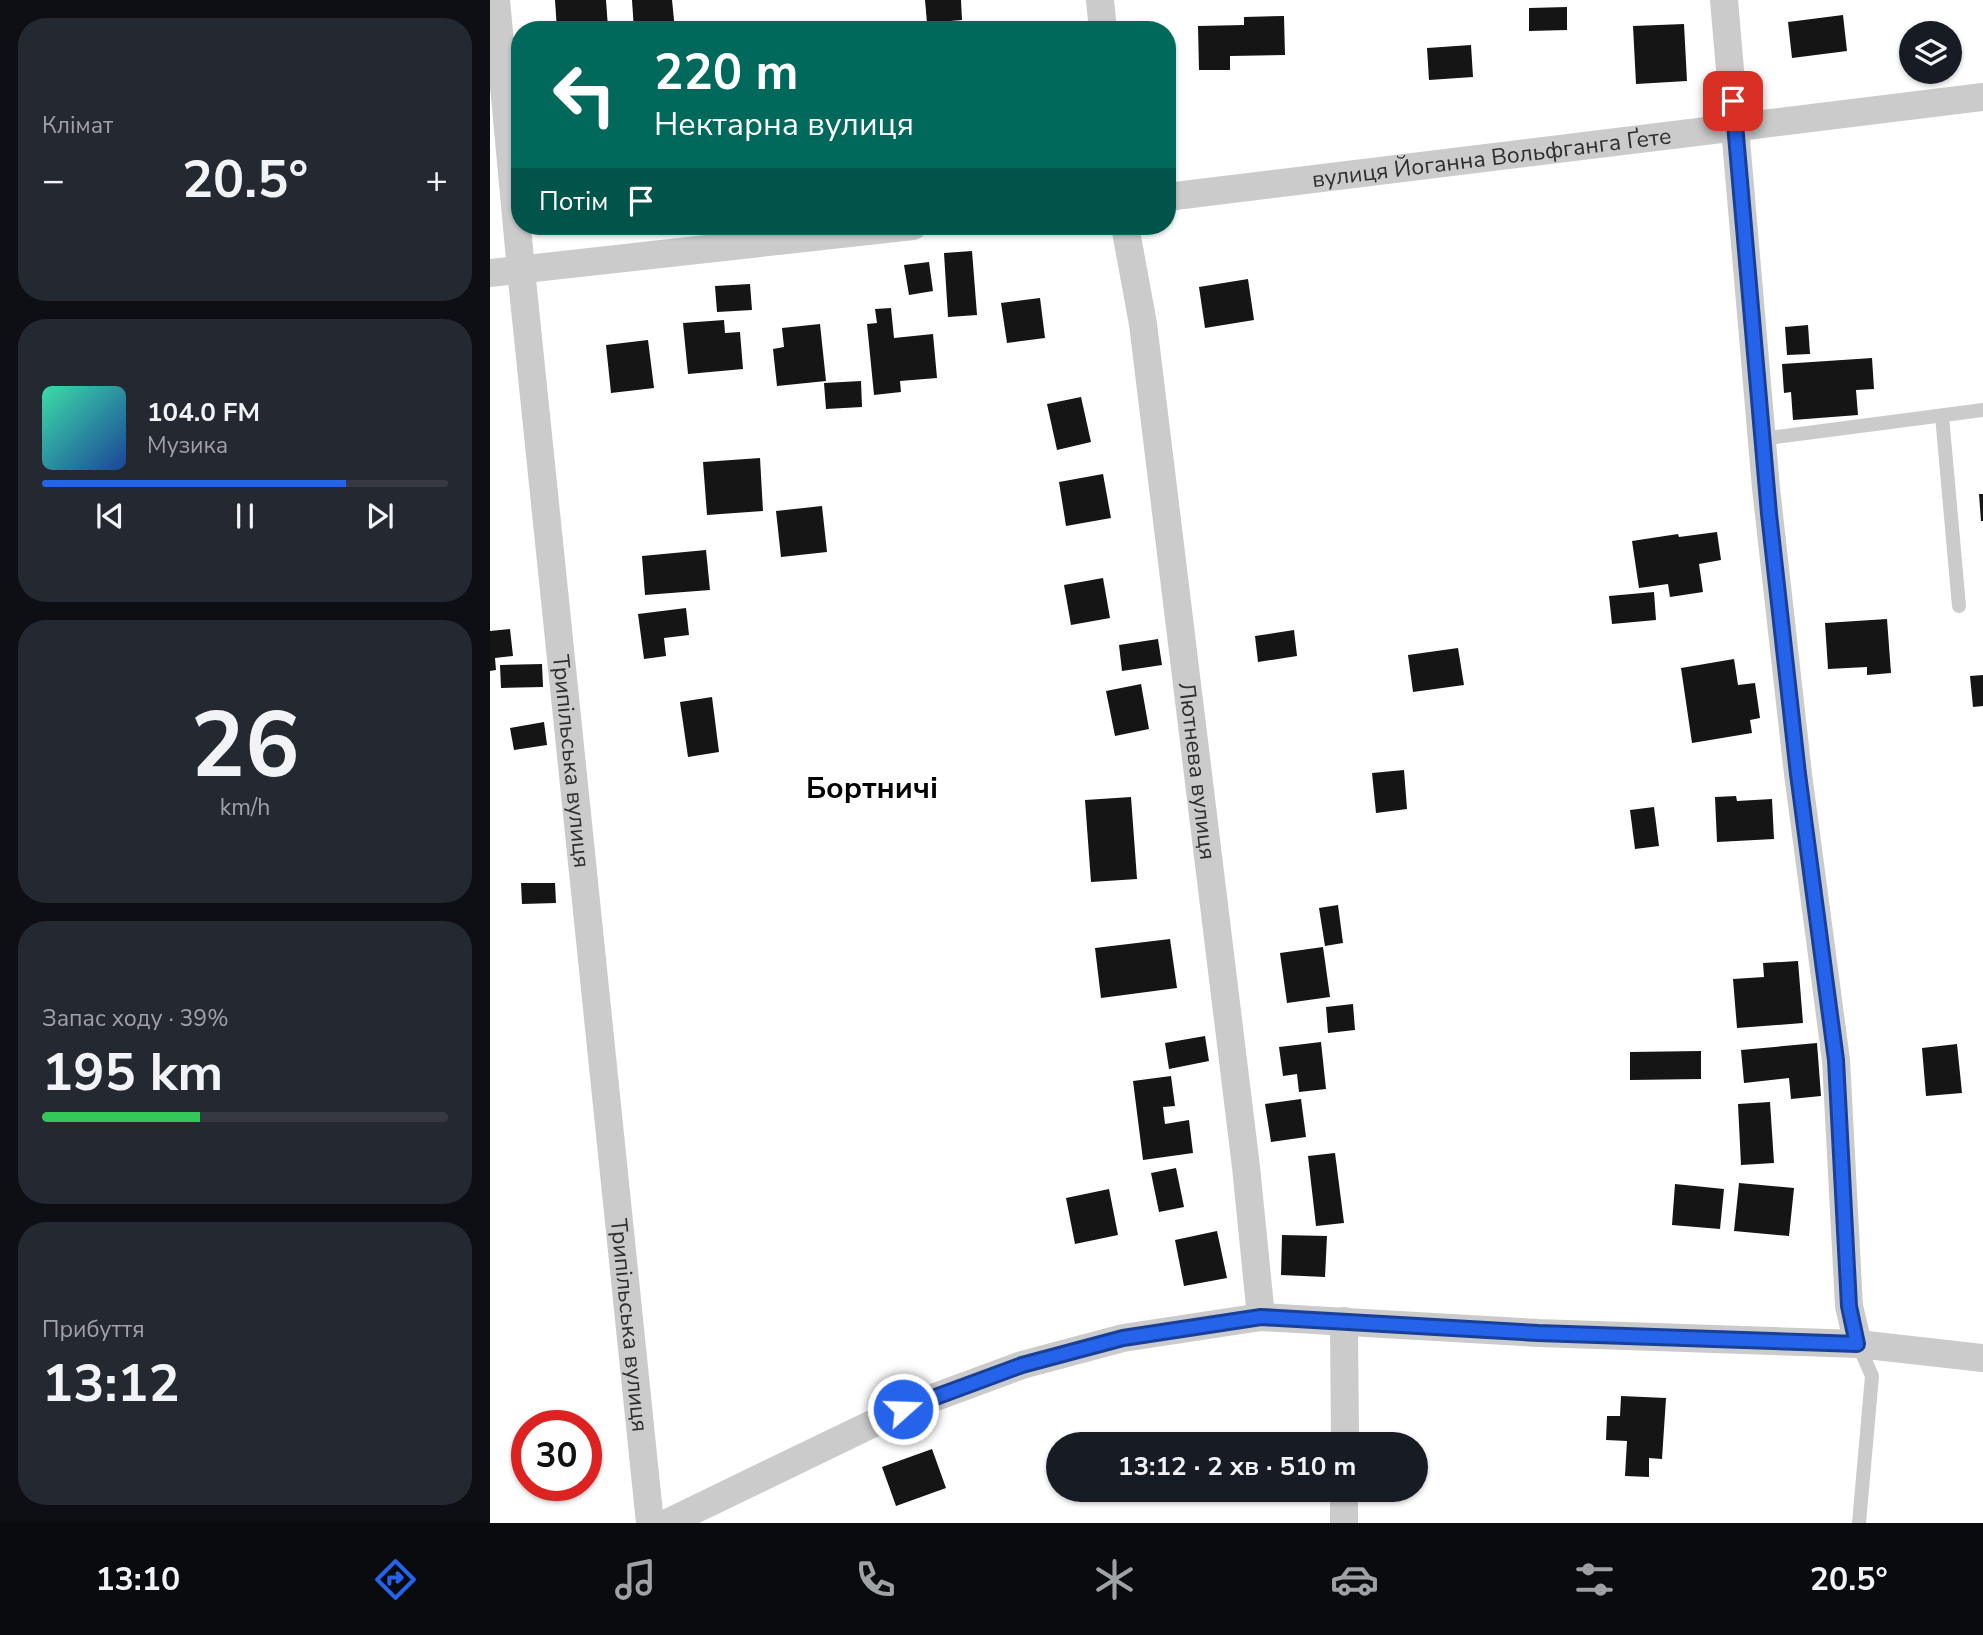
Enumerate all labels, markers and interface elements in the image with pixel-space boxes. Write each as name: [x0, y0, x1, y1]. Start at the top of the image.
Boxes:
map controls: [1899, 21, 1962, 84]
button: layers: [1899, 21, 1962, 84]
text: 220 m: [654, 39, 798, 106]
icon: left: [539, 49, 630, 140]
pin: [1703, 71, 1763, 131]
icon: arrive: [1714, 82, 1752, 120]
text: Нектарна вулиця: [654, 103, 914, 146]
text: Клімат: [42, 110, 113, 141]
street label: вулиця Йоганна Вольфганга Ґете: [1310, 120, 1673, 195]
text: 20.5°: [182, 144, 308, 215]
text: −: [42, 155, 65, 206]
text: +: [425, 155, 448, 206]
icon: arrive: [622, 182, 660, 220]
text: Потім: [539, 184, 608, 219]
text: 104.0 FM: [147, 395, 260, 430]
text: Музика: [147, 430, 228, 461]
icon: previous: [91, 497, 129, 535]
icon: pause: [226, 497, 264, 535]
icon: next: [361, 497, 399, 535]
street label: Трипільська вулиця: [545, 653, 598, 869]
street label: Лютнева вулиця: [1171, 680, 1224, 862]
text: 26: [190, 684, 300, 808]
district label: Бортничі: [806, 768, 938, 809]
text: km/h: [220, 792, 270, 823]
text: Запас ходу · 39%: [42, 1003, 229, 1034]
text: 195 km: [42, 1037, 223, 1108]
street label: Трипільська вулиця: [603, 1217, 656, 1433]
text: Прибуття: [42, 1314, 145, 1345]
text: 13:12: [42, 1348, 180, 1419]
position arrow: [866, 1372, 940, 1446]
speed limit sign: 30: [511, 1410, 602, 1501]
text: 13:12 · 2 хв · 510 m: [1118, 1449, 1356, 1484]
icon: directions: [371, 1555, 420, 1604]
icon: music: [611, 1555, 660, 1604]
icon: phone: [851, 1555, 900, 1604]
icon: climate: [1090, 1555, 1139, 1604]
icon: car: [1330, 1555, 1379, 1604]
icon: filters: [1570, 1555, 1619, 1604]
text: 13:10: [95, 1558, 180, 1601]
text: 20.5°: [1810, 1558, 1888, 1601]

